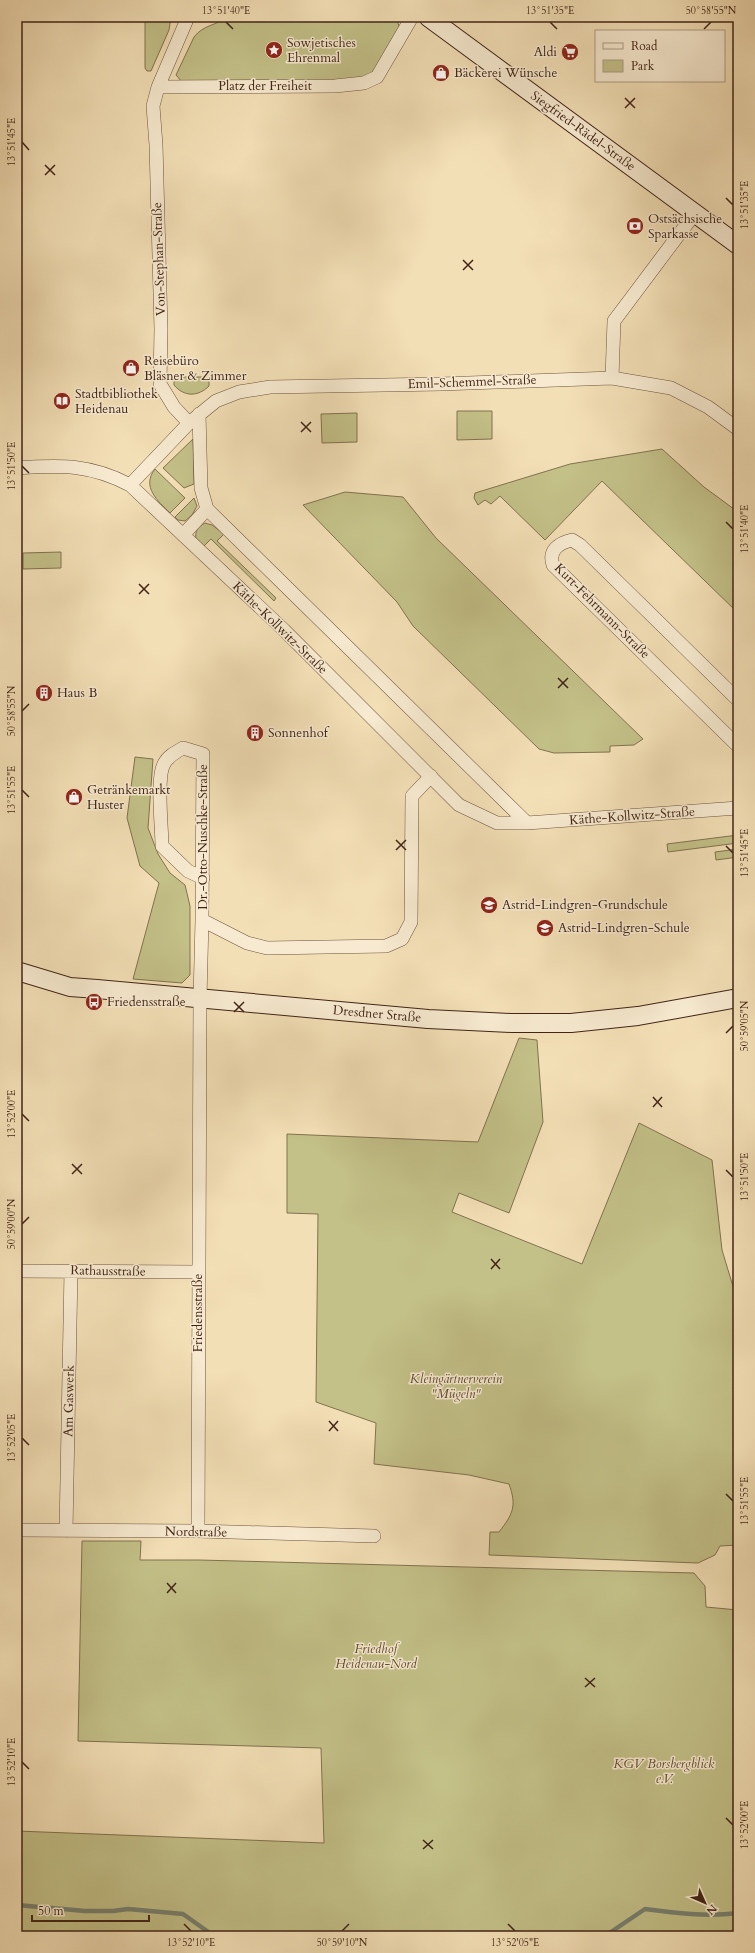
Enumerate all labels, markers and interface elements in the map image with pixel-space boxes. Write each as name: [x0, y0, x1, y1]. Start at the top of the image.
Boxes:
text: 13°51'40"E: [202, 4, 250, 18]
text: 13°51'35"E: [526, 4, 574, 18]
text: 50°58'55"N: [686, 4, 737, 18]
legend: [595, 30, 725, 82]
place label: Sowjetisches Ehrenmal: [287, 34, 356, 67]
text: Road: [631, 38, 658, 54]
place icon: Sowjetisches Ehrenmal: [264, 40, 284, 60]
supermarket icon: Aldi: [560, 42, 580, 62]
place label: Aldi: [534, 43, 557, 61]
text: Park: [631, 58, 655, 74]
shop icon: Bäckerei Wünsche: [431, 63, 451, 83]
place label: Bäckerei Wünsche: [454, 64, 557, 82]
street label: Platz der Freiheit: [218, 77, 312, 95]
street label: Siegfried-Rädel-Straße: [527, 87, 639, 175]
text: 13°51'45"E: [5, 118, 19, 166]
text: 13°51'35"E: [738, 181, 752, 229]
street label: Von-Stephan-Straße: [148, 202, 170, 316]
place label: Ostsächsische Sparkasse: [648, 210, 722, 243]
bank icon: Ostsächsische Sparkasse: [625, 216, 645, 236]
place label: Reisebüro Bläsner & Zimmer: [144, 352, 247, 385]
shop icon: Reisebüro Bläsner & Zimmer: [121, 358, 141, 378]
street label: Emil-Schemmel-Straße: [407, 371, 537, 393]
place label: Stadtbibliothek Heidenau: [75, 385, 158, 418]
library icon: Stadtbibliothek Heidenau: [52, 391, 72, 411]
text: 13°51'50"E: [5, 442, 19, 490]
text: 13°51'40"E: [738, 505, 752, 553]
street label: Kurt-Fehrmann-Straße: [550, 559, 654, 663]
street label: Käthe-Kollwitz-Straße: [228, 578, 332, 678]
building icon: Haus B: [34, 683, 54, 703]
place label: Haus B: [57, 684, 97, 702]
text: 50°58'55"N: [5, 685, 19, 736]
building icon: Sonnenhof: [245, 723, 265, 743]
place label: Sonnenhof: [268, 724, 330, 742]
street label: Dr.-Otto-Nuschke-Straße: [194, 764, 212, 910]
text: 13°51'55"E: [5, 766, 19, 814]
place label: Getränkemarkt Huster: [87, 781, 170, 814]
shop icon: Getränkemarkt Huster: [64, 787, 84, 807]
street label: Käthe-Kollwitz-Straße: [568, 803, 696, 829]
text: 13°51'45"E: [738, 829, 752, 877]
school or university icon: Astrid-Lindgren-Grundschule: [479, 895, 499, 915]
place label: Astrid-Lindgren-Grundschule: [502, 896, 668, 914]
school or university icon: Astrid-Lindgren-Schule: [535, 918, 555, 938]
place label: Astrid-Lindgren-Schule: [558, 919, 690, 937]
bus stop icon: Friedensstraße: [84, 992, 104, 1012]
place label: Friedensstraße: [107, 993, 186, 1011]
text: 50°59'05"N: [738, 1000, 752, 1051]
street label: Dresdner Straße: [332, 1001, 422, 1027]
text: 13°52'00"E: [5, 1090, 19, 1138]
text: 13°51'50"E: [738, 1153, 752, 1201]
text: 50°59'00"N: [5, 1198, 19, 1249]
street label: Rathausstraße: [70, 1261, 146, 1281]
street label: Friedensstraße: [189, 1274, 207, 1352]
street label: Am Gaswerk: [59, 1365, 79, 1437]
park label: Kleingärtnerverein "Mügeln": [410, 1370, 503, 1403]
text: 13°52'05"E: [5, 1414, 19, 1462]
text: 13°51'55"E: [738, 1477, 752, 1525]
street label: Nordstraße: [165, 1522, 227, 1542]
park label: Friedhof Heidenau-Nord: [335, 1640, 417, 1673]
text: 13°52'10"E: [5, 1738, 19, 1786]
park label: KGV Borsbergblick e.V.: [614, 1755, 715, 1788]
text: 13°52'00"E: [738, 1801, 752, 1849]
north arrow: [685, 1883, 725, 1923]
scale bar: [32, 1897, 149, 1923]
text: N: [703, 1901, 720, 1919]
text: 50 m: [38, 1903, 65, 1919]
text: 13°52'10"E: [167, 1936, 215, 1950]
text: 50°59'10"N: [317, 1936, 368, 1950]
text: 13°52'05"E: [491, 1936, 539, 1950]

